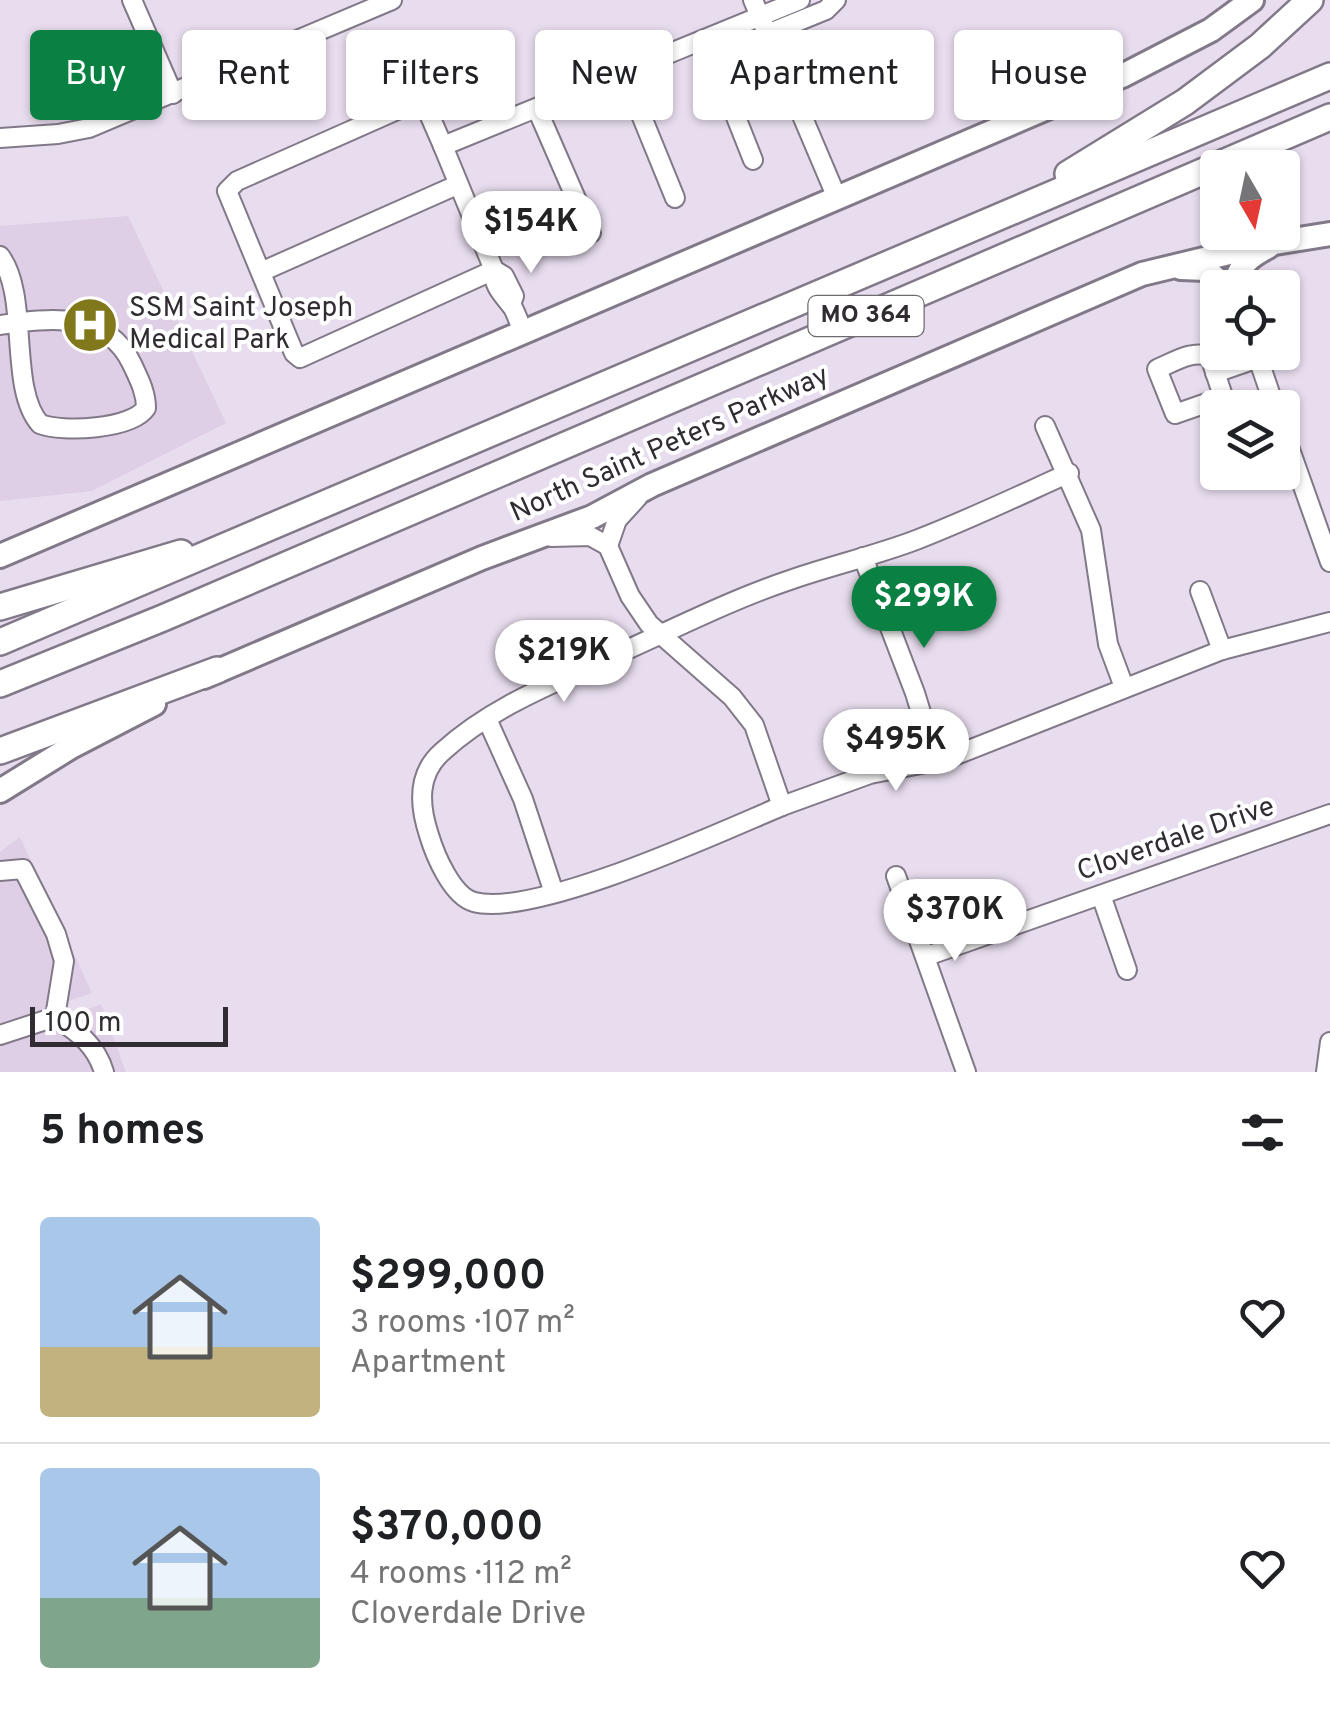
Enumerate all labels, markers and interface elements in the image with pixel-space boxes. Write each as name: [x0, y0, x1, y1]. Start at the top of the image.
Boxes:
chip: Buy: [30, 30, 162, 120]
chip: Rent: [182, 30, 326, 120]
chip: Filters: [346, 30, 515, 120]
chip: New: [535, 30, 673, 120]
chip: Apartment: [693, 30, 934, 120]
chip: House: [954, 30, 1123, 120]
north arrow: [1200, 150, 1300, 250]
map controls: [1200, 150, 1300, 490]
pin: $154K: [461, 191, 601, 276]
text: $154K: [483, 203, 579, 243]
button: locate: [1200, 270, 1300, 370]
place label: SSM Saint Joseph Medical Park: [129, 291, 353, 359]
hospital icon: SSM Saint Joseph Medical Park: [60, 295, 120, 355]
road number: MO 364: [808, 296, 924, 336]
street label: North Saint Peters Parkway: [505, 358, 835, 532]
button: layers: [1200, 390, 1300, 490]
pin: $299K: [854, 566, 994, 651]
text: $299K: [874, 578, 974, 618]
pin: $219K: [494, 620, 634, 705]
text: $219K: [517, 632, 611, 672]
pin: $495K: [826, 709, 966, 794]
text: $495K: [845, 721, 947, 761]
street label: Cloverdale Drive: [1073, 789, 1279, 891]
pin: $370K: [885, 879, 1025, 964]
text: $370K: [906, 891, 1004, 931]
scale bar: [30, 1002, 228, 1046]
text: 100 m: [45, 1006, 121, 1042]
icon: filters: [1235, 1105, 1290, 1160]
text: 5 homes: [40, 1106, 205, 1159]
text: $299,000: [350, 1251, 546, 1304]
icon: home: [120, 1257, 240, 1377]
icon: heart: [1235, 1290, 1290, 1345]
text: 3 rooms · 107 m²: [350, 1304, 575, 1344]
text: Apartment: [350, 1344, 506, 1384]
text: $370,000: [350, 1502, 544, 1555]
icon: home: [120, 1508, 240, 1628]
icon: heart: [1235, 1541, 1290, 1596]
text: 4 rooms · 112 m²: [350, 1555, 572, 1595]
text: Cloverdale Drive: [350, 1595, 586, 1635]

